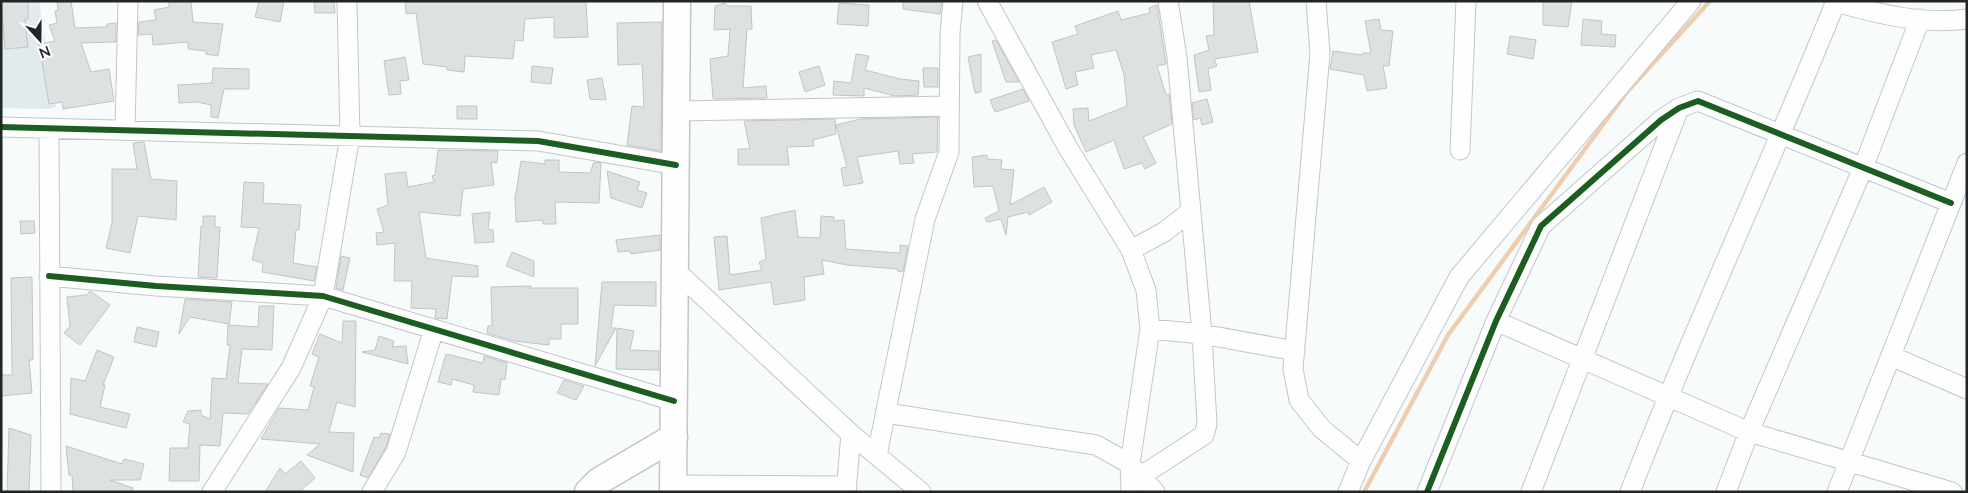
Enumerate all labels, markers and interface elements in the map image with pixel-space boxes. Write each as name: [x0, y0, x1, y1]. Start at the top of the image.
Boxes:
north arrow: [15, 15, 65, 65]
text: N: [37, 43, 53, 62]

